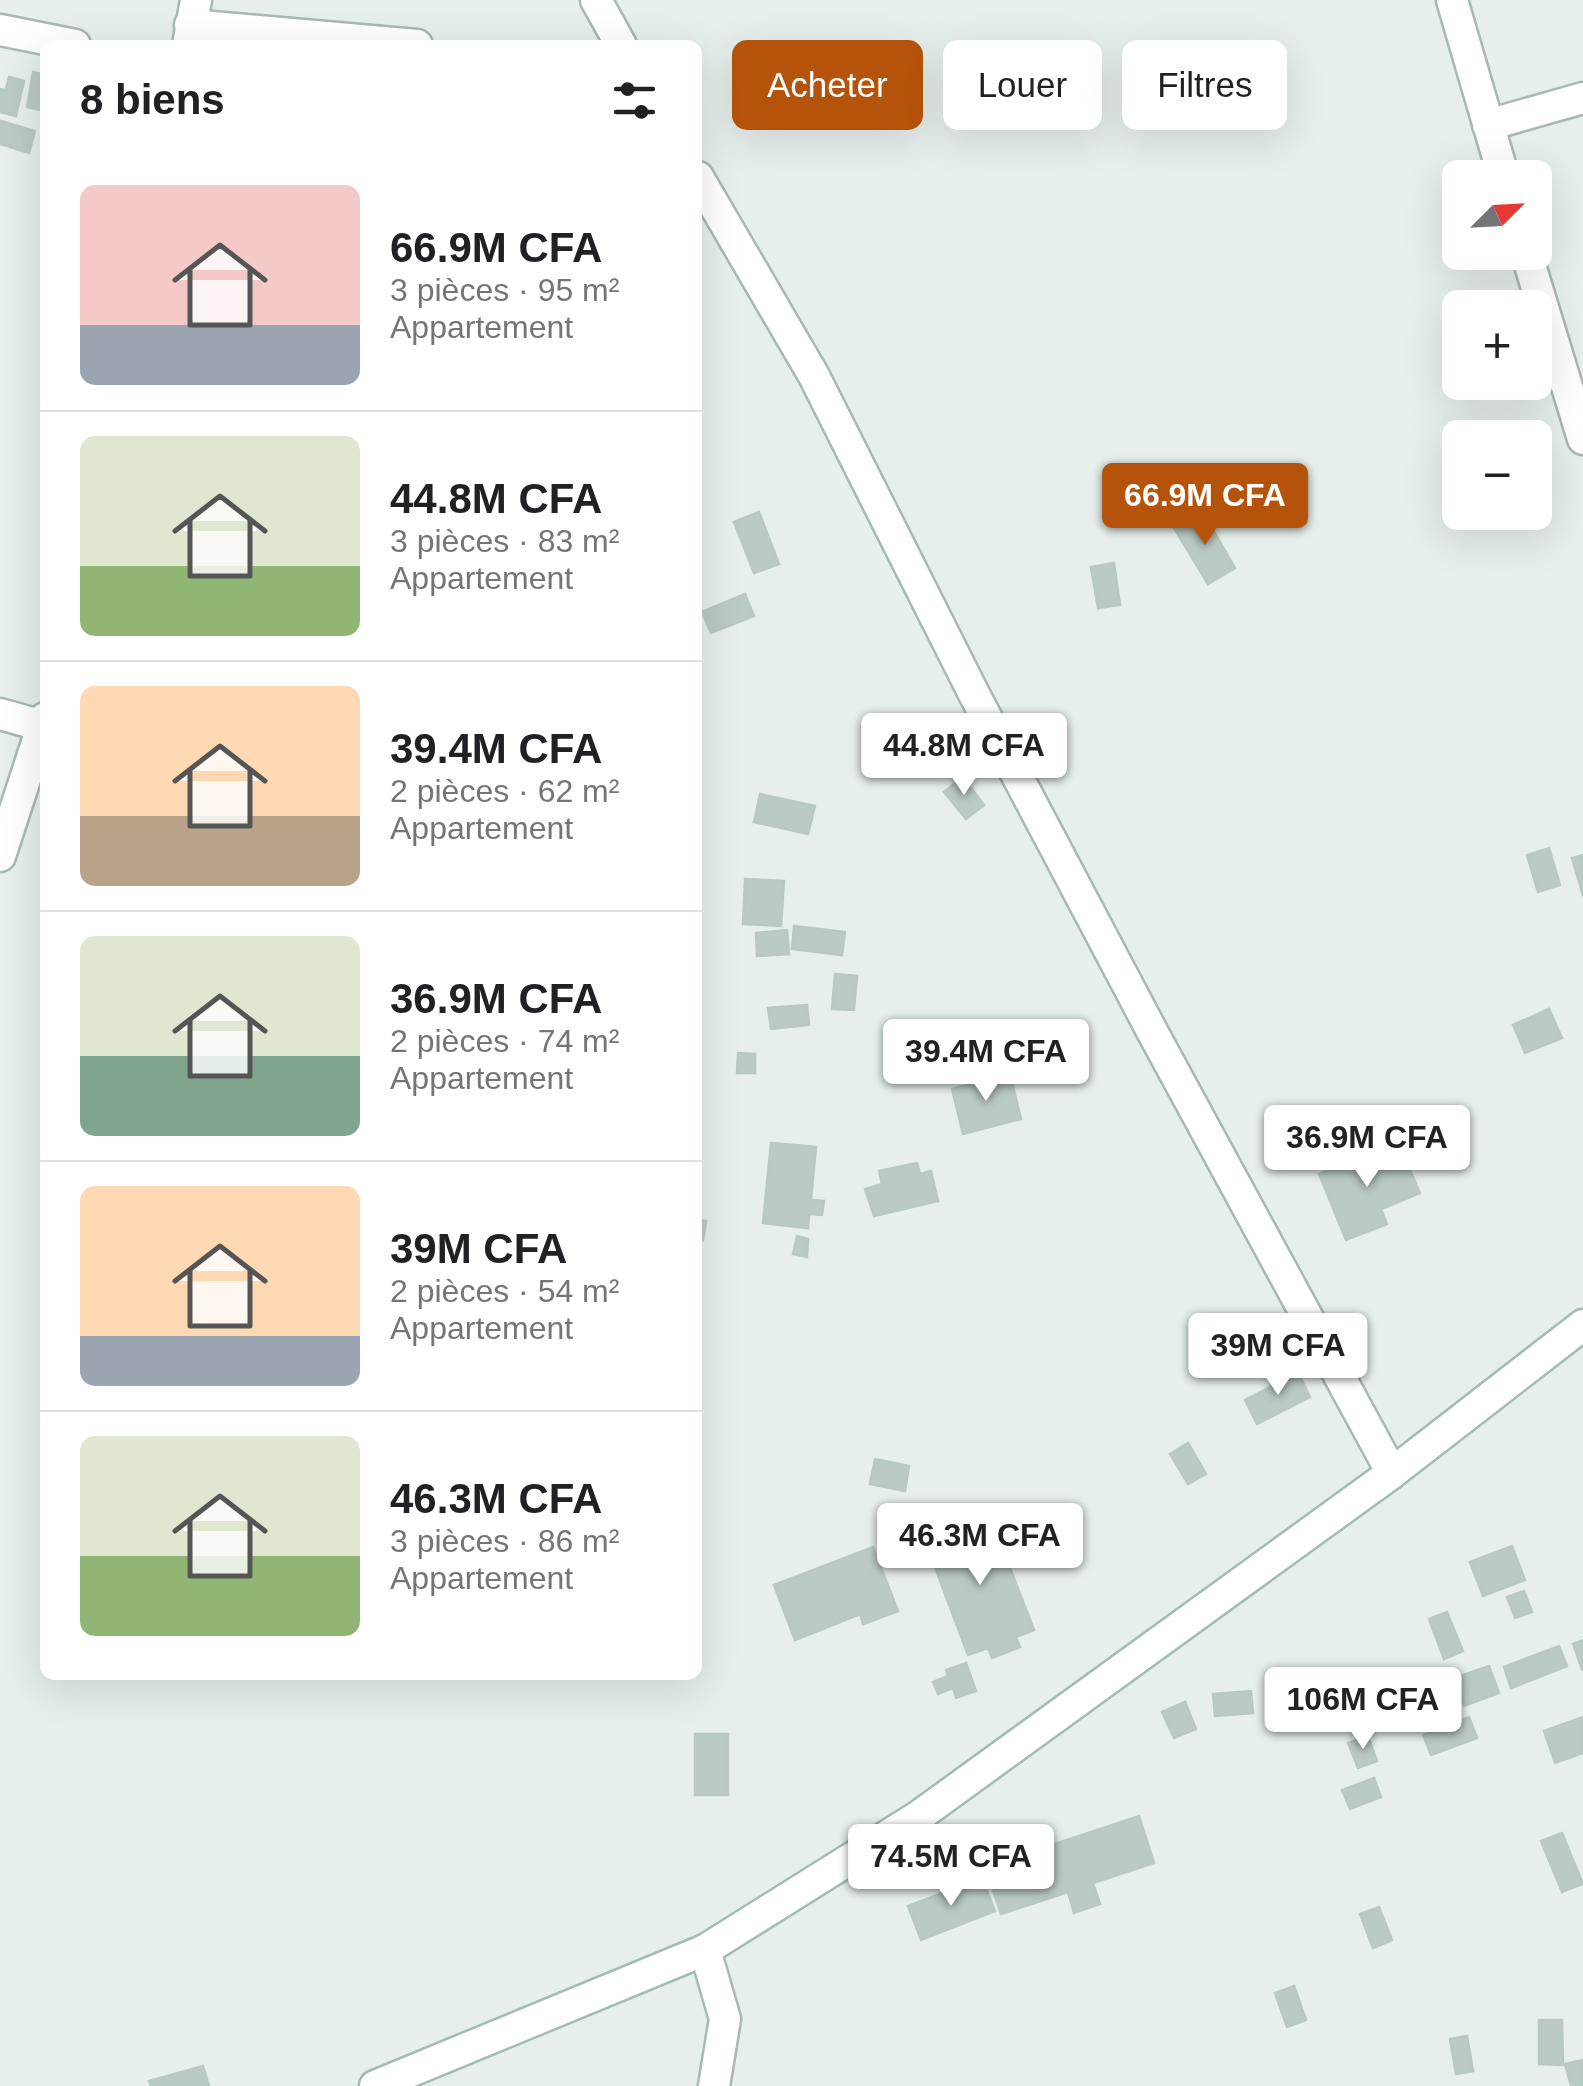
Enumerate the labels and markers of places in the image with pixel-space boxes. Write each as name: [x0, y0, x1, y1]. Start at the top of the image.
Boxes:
pin: 66.9M CFA: [1091, 463, 1319, 548]
pin: 44.8M CFA: [850, 713, 1078, 798]
pin: 39.4M CFA: [872, 1019, 1100, 1104]
pin: 36.9M CFA: [1253, 1105, 1481, 1190]
pin: 39M CFA: [1186, 1313, 1370, 1398]
pin: 46.3M CFA: [866, 1503, 1094, 1588]
pin: 106M CFA: [1260, 1667, 1466, 1752]
pin: 74.5M CFA: [837, 1824, 1065, 1909]

